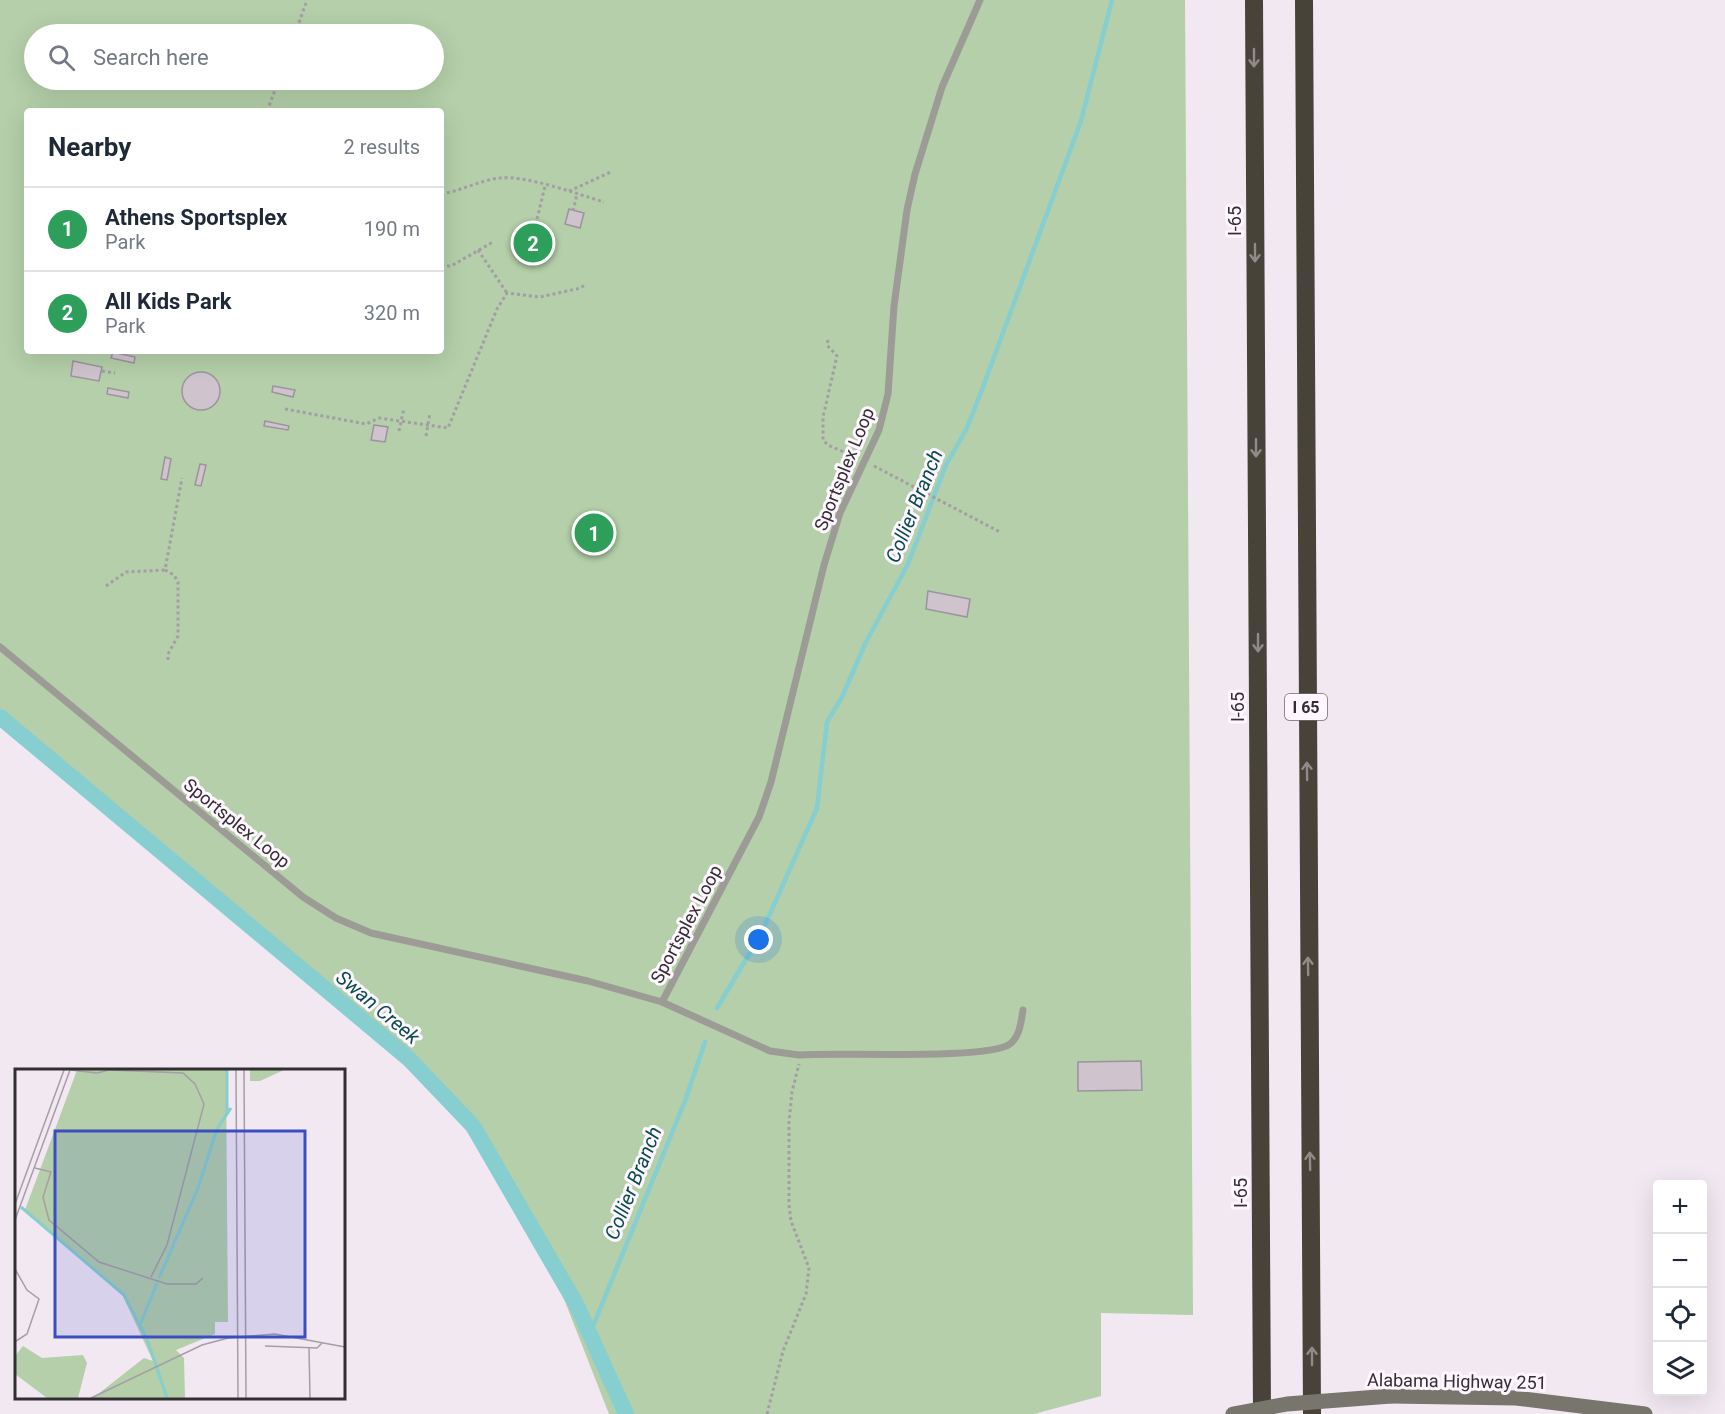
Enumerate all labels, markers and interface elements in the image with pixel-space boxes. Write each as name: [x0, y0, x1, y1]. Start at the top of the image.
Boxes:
search box: [24, 24, 444, 90]
icon: search: [45, 41, 78, 74]
text: Search here: [93, 45, 209, 70]
one-way arrow: [1248, 48, 1260, 68]
text: Nearby: [48, 132, 131, 162]
text: 2 results: [344, 135, 420, 159]
text: Athens Sportsplex: [105, 205, 287, 230]
street label: I-65: [1224, 206, 1245, 236]
text: 1: [62, 217, 73, 241]
text: 190 m: [364, 217, 420, 241]
pin: 2: [514, 220, 552, 266]
text: Park: [105, 230, 145, 254]
one-way arrow: [1249, 243, 1261, 263]
text: All Kids Park: [105, 289, 232, 314]
text: 2: [62, 301, 73, 325]
text: 320 m: [364, 301, 420, 325]
text: Park: [105, 314, 145, 338]
street label: Sportsplex Loop: [810, 405, 878, 533]
one-way arrow: [1251, 438, 1262, 458]
water label: Collier Branch: [880, 446, 948, 566]
pin: 1: [574, 510, 614, 556]
one-way arrow: [1252, 633, 1264, 653]
street label: I-65: [1227, 692, 1248, 722]
road number: I 65: [1285, 694, 1327, 720]
one-way arrow: [1301, 761, 1312, 781]
street label: Sportsplex Loop: [180, 774, 294, 872]
street label: Sportsplex Loop: [646, 861, 726, 987]
your location: [744, 925, 773, 954]
one-way arrow: [1302, 956, 1314, 976]
water label: Swan Creek: [331, 965, 426, 1050]
inset map: [15, 1069, 345, 1399]
water label: Collier Branch: [599, 1123, 667, 1243]
one-way arrow: [1304, 1151, 1316, 1171]
street label: I-65: [1230, 1178, 1251, 1208]
map controls: [1653, 1180, 1707, 1396]
button: +: [1653, 1180, 1707, 1234]
button: −: [1653, 1234, 1707, 1288]
button: locate: [1653, 1288, 1707, 1342]
button: layers: [1653, 1342, 1707, 1396]
one-way arrow: [1306, 1346, 1318, 1366]
street label: Alabama Highway 251: [1367, 1369, 1547, 1393]

